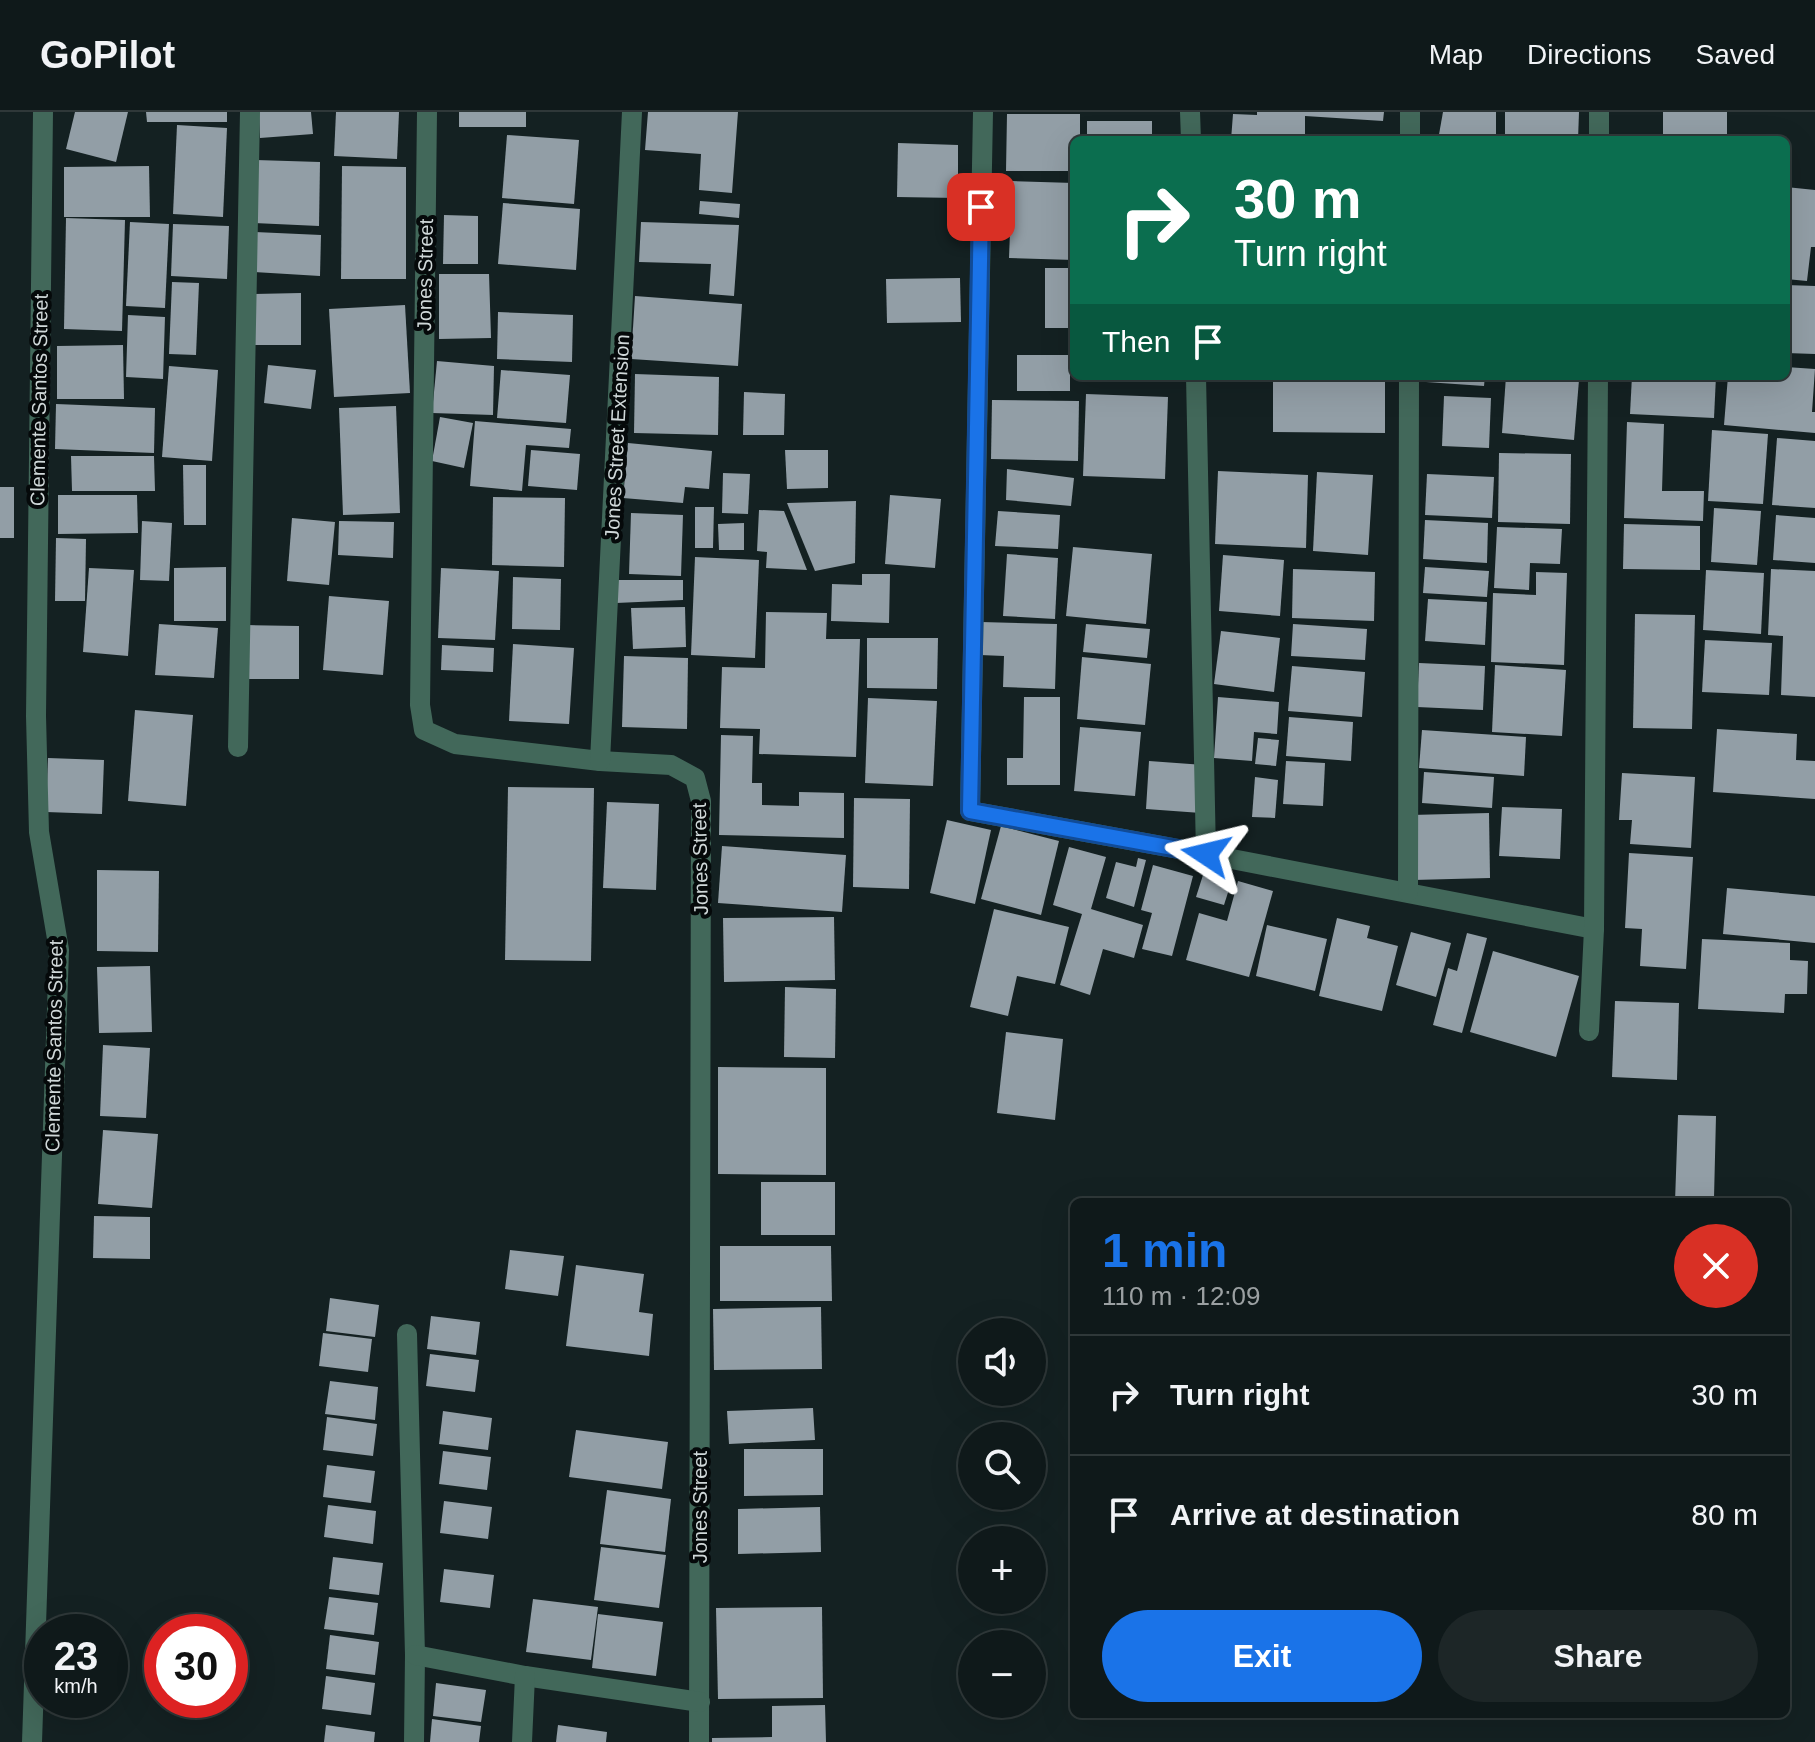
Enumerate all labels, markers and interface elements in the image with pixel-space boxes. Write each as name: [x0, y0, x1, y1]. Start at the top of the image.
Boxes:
text: GoPilot: [40, 34, 175, 76]
text: Map: [1429, 39, 1483, 70]
text: Directions: [1527, 39, 1652, 70]
text: Saved: [1696, 39, 1775, 70]
text: 30 m: [1234, 167, 1362, 230]
icon: right: [1102, 168, 1206, 272]
pin: [947, 173, 1015, 241]
icon: arrive: [959, 185, 1003, 229]
street label: Jones Street: [413, 218, 437, 331]
text: Turn right: [1234, 233, 1387, 274]
street label: Clemente Santos Street: [26, 293, 52, 506]
icon: arrive: [1186, 320, 1230, 364]
text: Then: [1102, 325, 1170, 358]
street label: Jones Street Extension: [601, 334, 633, 540]
street label: Jones Street: [688, 802, 712, 915]
position arrow: [1164, 812, 1248, 896]
street label: Clemente Santos Street: [41, 939, 67, 1152]
text: 1 min: [1102, 1224, 1227, 1277]
button: close: [1674, 1224, 1758, 1308]
text: 110 m · 12:09: [1102, 1281, 1261, 1311]
map controls: [958, 1318, 1046, 1718]
button: sound: [958, 1318, 1046, 1406]
icon: right: [1102, 1373, 1146, 1417]
text: Turn right: [1170, 1378, 1309, 1411]
text: 30 m: [1691, 1378, 1758, 1411]
button: search: [958, 1422, 1046, 1510]
street label: Jones Street: [689, 1450, 711, 1563]
icon: arrive: [1102, 1493, 1146, 1537]
text: Arrive at destination: [1170, 1498, 1460, 1531]
text: 80 m: [1691, 1498, 1758, 1531]
button: +: [958, 1526, 1046, 1614]
button: Exit: [1102, 1610, 1422, 1702]
button: Share: [1438, 1610, 1758, 1702]
speed limit sign: 30: [144, 1614, 248, 1718]
button: −: [958, 1630, 1046, 1718]
text: 23: [54, 1634, 98, 1678]
text: km/h: [54, 1675, 98, 1697]

